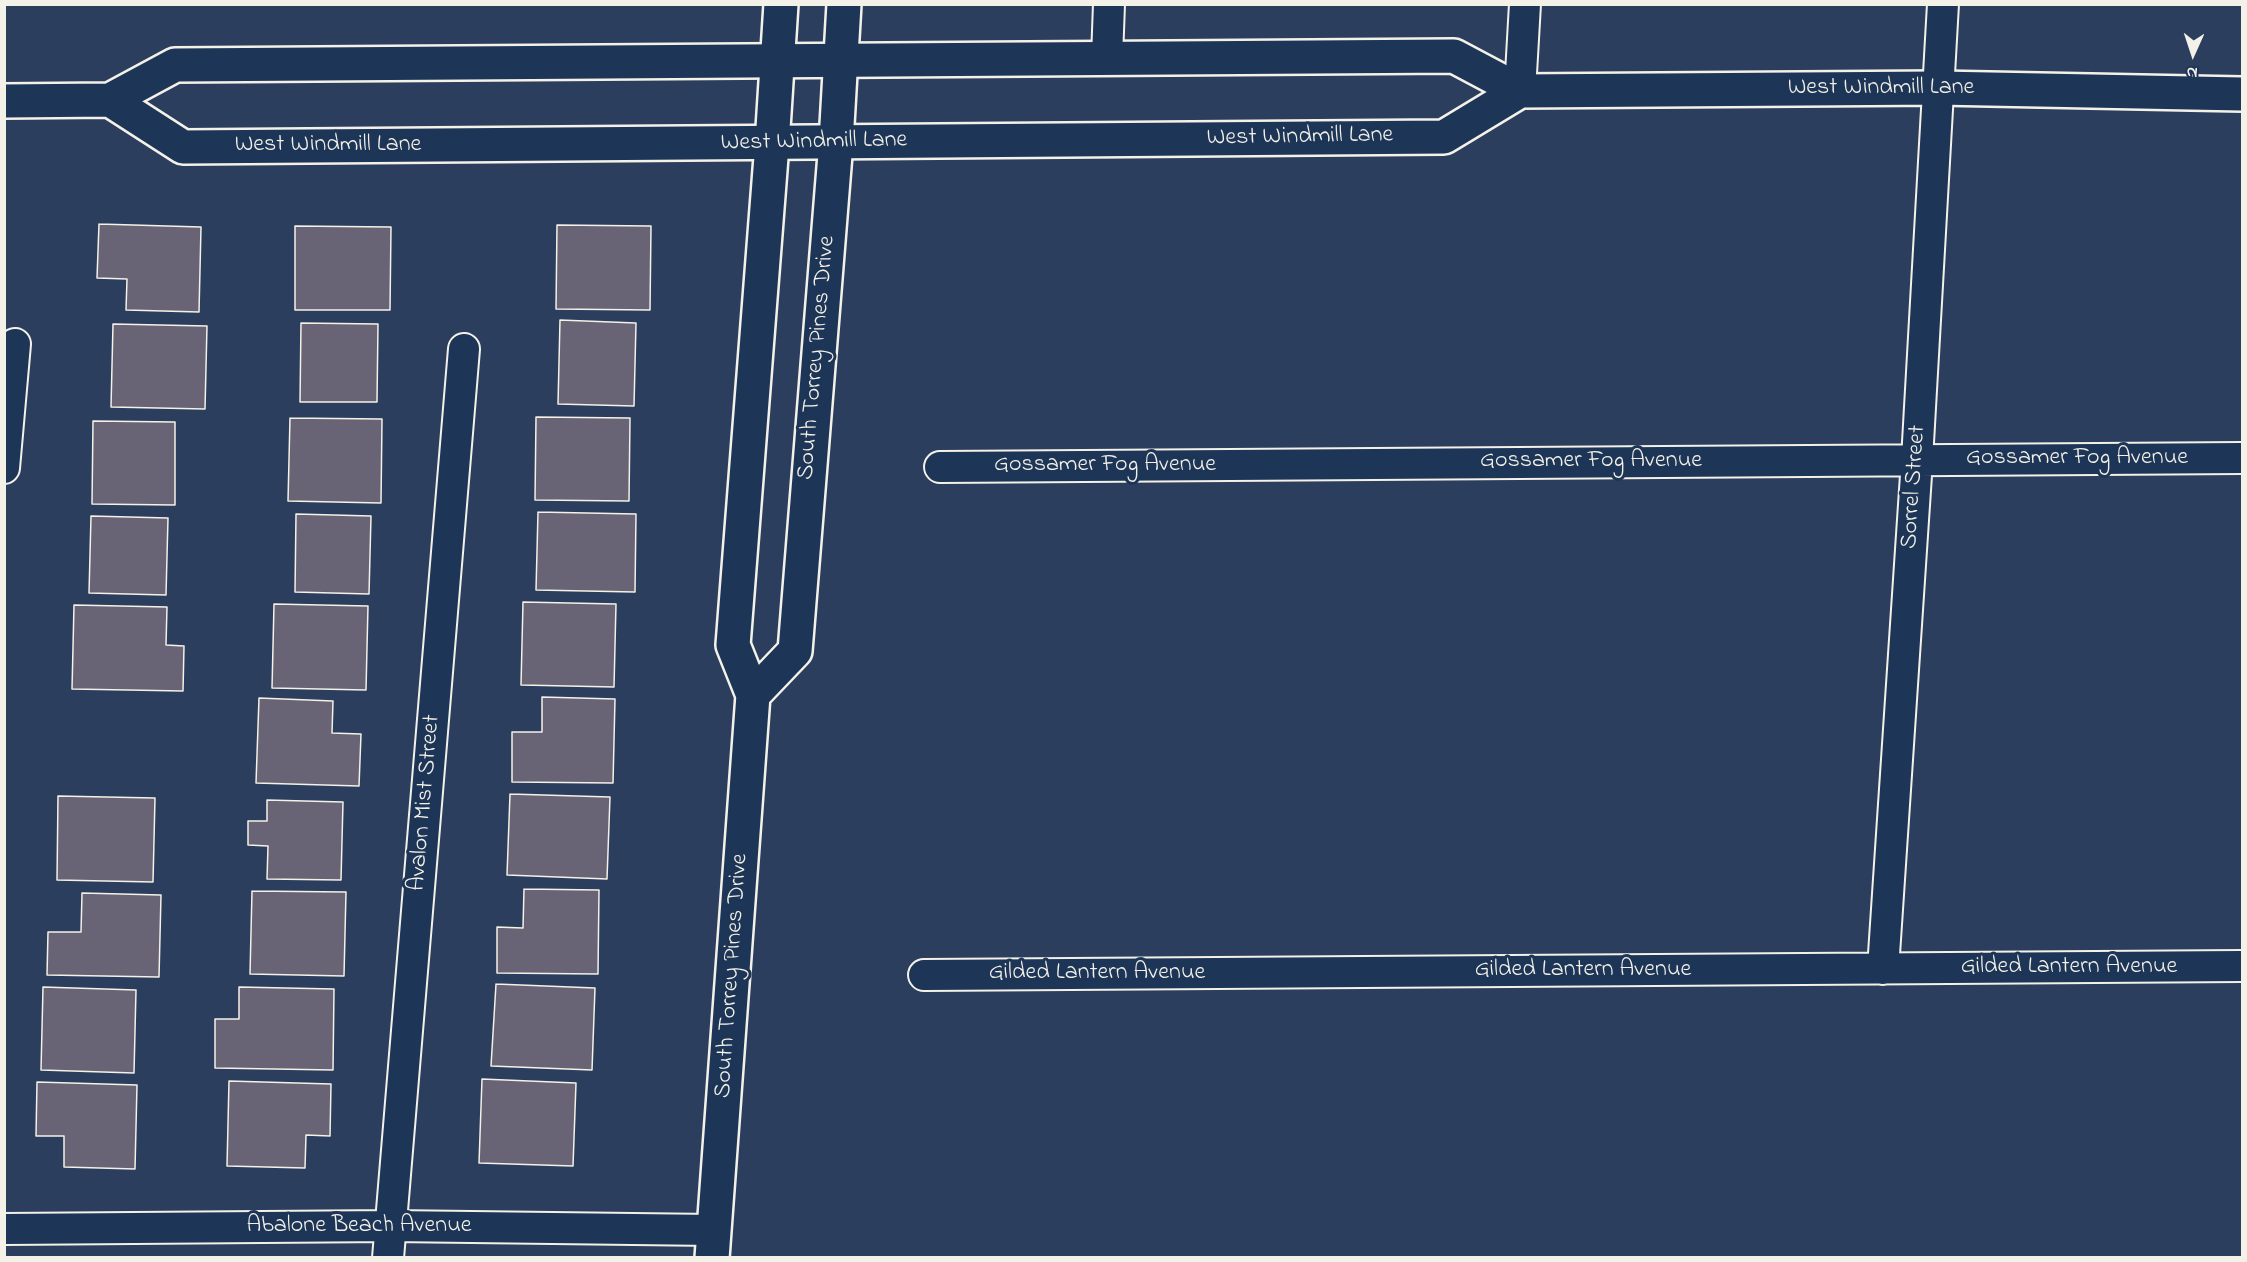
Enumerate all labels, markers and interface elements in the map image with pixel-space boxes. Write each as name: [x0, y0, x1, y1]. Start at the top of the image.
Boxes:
north arrow: [2163, 24, 2223, 84]
text: N: [2186, 60, 2198, 84]
street label: West Windmill Lane: [1788, 75, 1974, 103]
street label: West Windmill Lane: [1207, 122, 1393, 154]
street label: West Windmill Lane: [721, 127, 907, 159]
street label: West Windmill Lane: [235, 132, 421, 160]
street label: South Torrey Pines Drive: [793, 235, 843, 481]
street label: Sorrel Street: [1896, 424, 1934, 550]
street label: Gossamer Fog Avenue: [1966, 445, 2188, 473]
street label: Gossamer Fog Avenue: [1480, 448, 1702, 476]
street label: Gossamer Fog Avenue: [994, 452, 1216, 480]
street label: Avalon Mist Street: [404, 714, 448, 892]
street label: South Torrey Pines Drive: [710, 853, 756, 1099]
street label: Gilded Lantern Avenue: [1961, 954, 2177, 982]
street label: Gilded Lantern Avenue: [1475, 957, 1691, 985]
street label: Gilded Lantern Avenue: [989, 960, 1205, 988]
street label: Abalone Beach Avenue: [246, 1213, 472, 1241]

